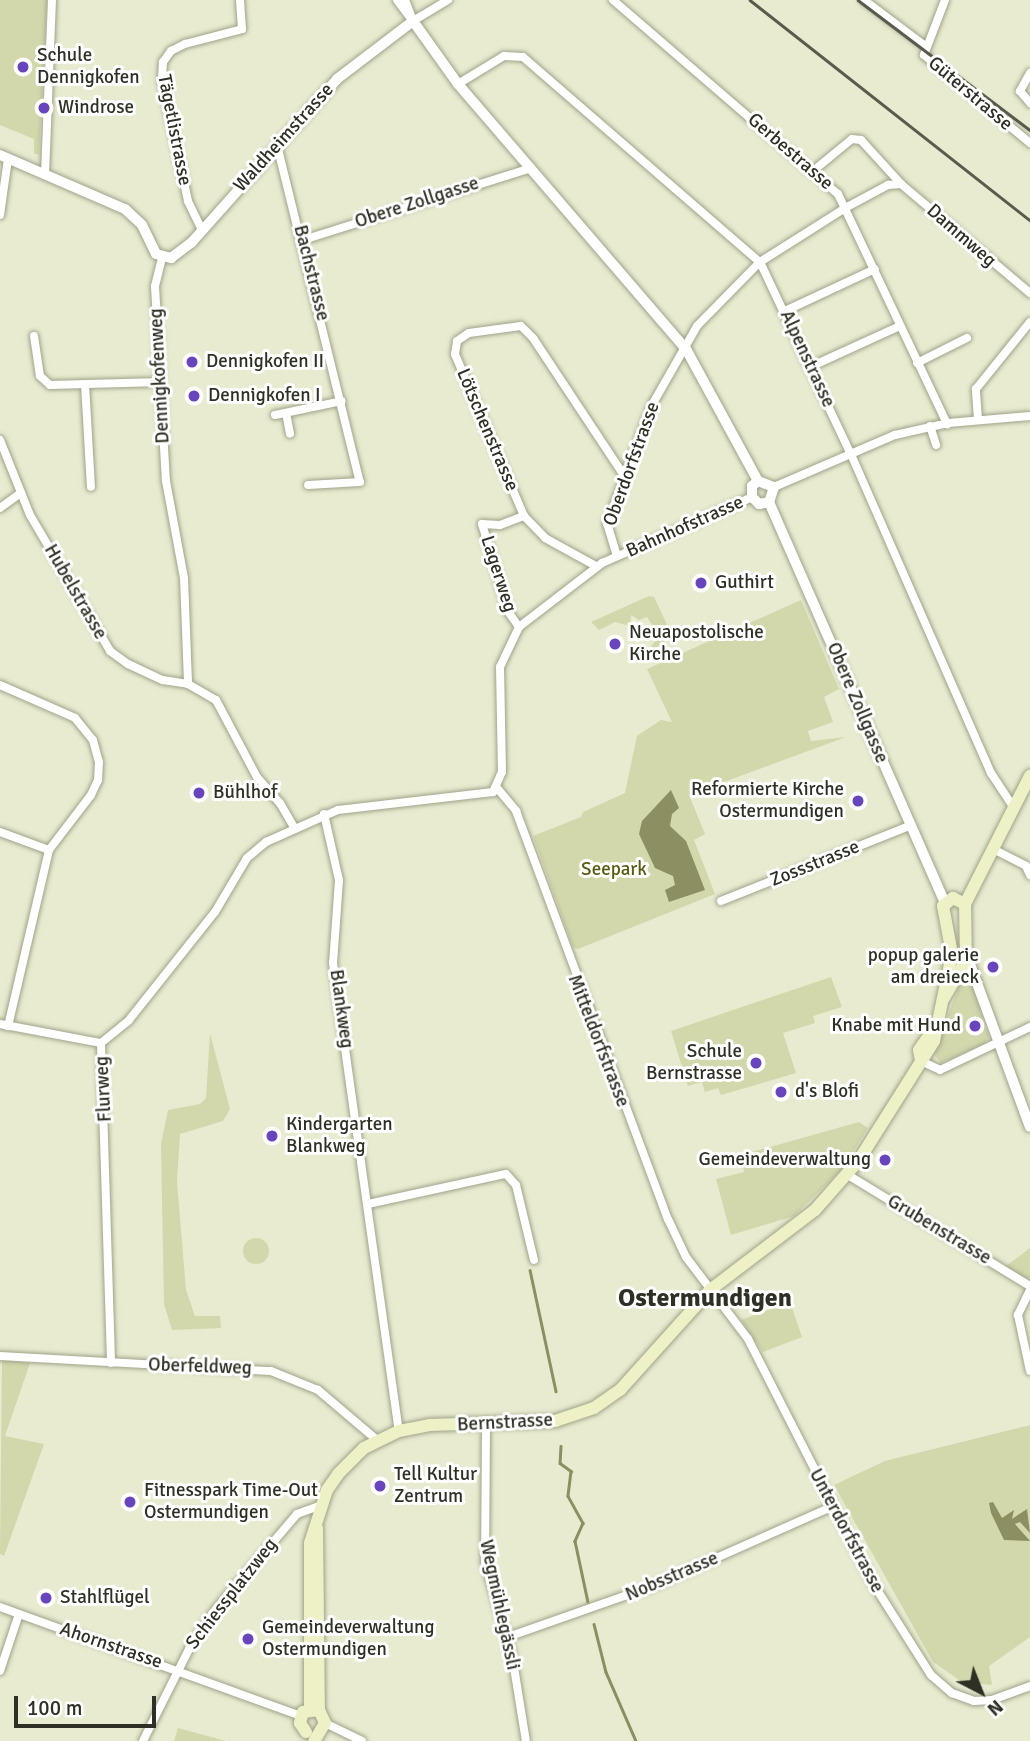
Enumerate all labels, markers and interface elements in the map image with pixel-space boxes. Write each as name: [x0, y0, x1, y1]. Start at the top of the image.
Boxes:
place label: Schule Dennigkofen: [37, 45, 140, 89]
street label: Güterstrasse: [923, 52, 1017, 136]
marker: Schule Dennigkofen: [15, 59, 31, 75]
street label: Tägetlistrasse: [152, 73, 196, 187]
street label: Waldheimstrasse: [229, 79, 339, 197]
place label: Windrose: [58, 97, 134, 119]
marker: Windrose: [36, 100, 52, 116]
street label: Gerbestrasse: [743, 109, 837, 195]
street label: Obere Zollgasse: [352, 172, 482, 234]
street label: Dammweg: [922, 200, 1000, 272]
street label: Bachstrasse: [288, 223, 334, 323]
street label: Alpenstrasse: [775, 307, 839, 411]
street label: Dennigkofenweg: [145, 308, 175, 444]
place label: Dennigkofen II: [206, 351, 324, 373]
marker: Dennigkofen II: [184, 354, 200, 370]
street label: Lötschenstrasse: [451, 365, 523, 495]
place label: Dennigkofen I: [208, 385, 320, 407]
marker: Dennigkofen I: [186, 388, 202, 404]
street label: Oberdorfstrasse: [599, 399, 665, 529]
street label: Bahnhofstrasse: [623, 491, 747, 563]
street label: Lagerweg: [475, 533, 521, 615]
street label: Hubelstrasse: [39, 540, 111, 644]
place label: Guthirt: [715, 572, 774, 594]
marker: Guthirt: [693, 575, 709, 591]
place label: Neuapostolische Kirche: [629, 622, 764, 666]
marker: Neuapostolische Kirche: [607, 636, 623, 652]
street label: Obere Zollgasse: [821, 639, 893, 767]
place label: Reformierte Kirche Ostermundigen: [691, 779, 844, 823]
place label: Bühlhof: [213, 782, 277, 804]
marker: Bühlhof: [191, 785, 207, 801]
marker: Reformierte Kirche Ostermundigen: [850, 793, 866, 809]
street label: Zossstrasse: [767, 836, 863, 892]
park label: Seepark: [581, 859, 647, 881]
place label: popup galerie am dreieck: [868, 945, 979, 989]
marker: popup galerie am dreieck: [985, 959, 1001, 975]
street label: Blankweg: [324, 968, 358, 1050]
street label: Mitteldorfstrasse: [562, 972, 634, 1110]
place label: Knabe mit Hund: [831, 1015, 961, 1037]
marker: Knabe mit Hund: [967, 1018, 983, 1034]
place label: Schule Bernstrasse: [646, 1041, 742, 1085]
street label: Flurweg: [91, 1055, 117, 1123]
marker: Schule Bernstrasse: [748, 1055, 764, 1071]
place label: d's Blofi: [795, 1081, 859, 1103]
marker: d's Blofi: [773, 1084, 789, 1100]
place label: Kindergarten Blankweg: [286, 1114, 393, 1158]
marker: Kindergarten Blankweg: [264, 1128, 280, 1144]
place label: Gemeindeverwaltung: [699, 1149, 871, 1171]
marker: Gemeindeverwaltung: [877, 1152, 893, 1168]
street label: Grubenstrasse: [883, 1190, 995, 1270]
district label: Ostermundigen: [618, 1283, 792, 1315]
street label: Oberfeldweg: [148, 1354, 252, 1380]
street label: Bernstrasse: [456, 1409, 554, 1437]
place label: Tell Kultur Zentrum: [394, 1464, 477, 1508]
street label: Unterdorfstrasse: [804, 1465, 888, 1597]
marker: Tell Kultur Zentrum: [372, 1478, 388, 1494]
place label: Fitnesspark Time-Out Ostermundigen: [144, 1480, 318, 1524]
marker: Fitnesspark Time-Out Ostermundigen: [122, 1494, 138, 1510]
street label: Schiessplatzweg: [182, 1534, 282, 1654]
street label: Wegmühlegässli: [474, 1538, 524, 1672]
street label: Nobsstrasse: [622, 1547, 722, 1607]
place label: Stahlflügel: [60, 1587, 150, 1609]
marker: Stahlflügel: [38, 1590, 54, 1606]
place label: Gemeindeverwaltung Ostermundigen: [262, 1617, 434, 1661]
street label: Ahornstrasse: [57, 1618, 165, 1674]
marker: Gemeindeverwaltung Ostermundigen: [240, 1631, 256, 1647]
north arrow: [946, 1657, 1016, 1727]
scale bar: [18, 1682, 159, 1726]
text: N: [982, 1694, 1008, 1721]
text: 100 m: [27, 1695, 82, 1721]

